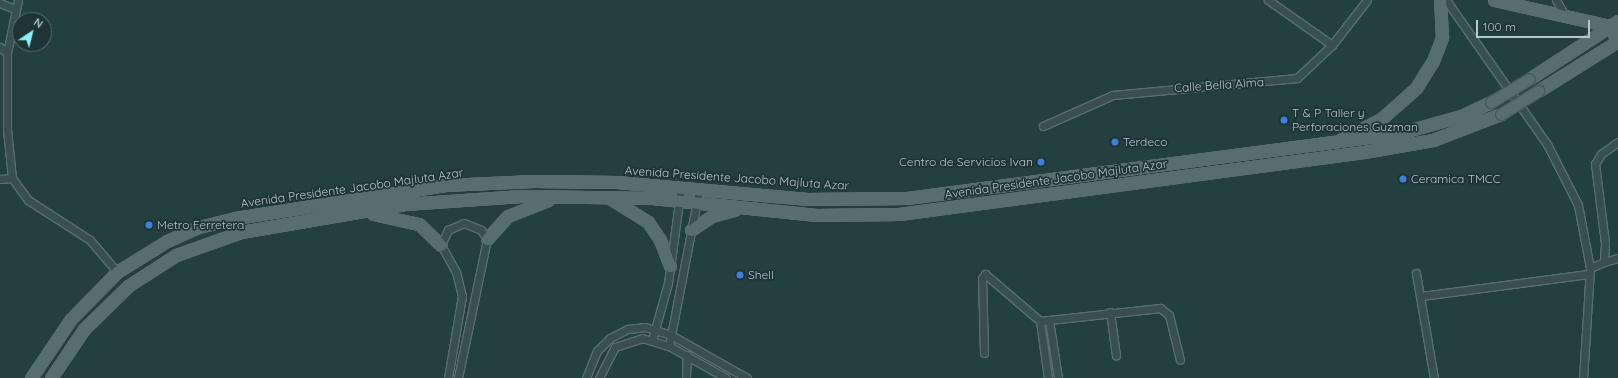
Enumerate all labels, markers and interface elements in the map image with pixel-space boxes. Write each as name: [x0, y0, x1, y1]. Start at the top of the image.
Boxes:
north arrow: [12, 12, 52, 52]
scale bar: [1478, 12, 1592, 38]
text: N: [31, 15, 46, 31]
text: 100 m: [1483, 19, 1516, 34]
street label: Calle Bella Alma: [1174, 75, 1264, 95]
place label: T & P Taller y Perforaciones Guzman: [1292, 106, 1418, 134]
marker: T & P Taller y Perforaciones Guzman: [1279, 115, 1289, 125]
place label: Terdeco: [1123, 135, 1167, 149]
marker: Terdeco: [1110, 137, 1120, 147]
place label: Centro de Servicios Ivan: [899, 155, 1033, 169]
street label: Avenida Presidente Jacobo Majluta Azar: [944, 156, 1168, 202]
marker: Centro de Servicios Ivan: [1036, 157, 1046, 167]
street label: Avenida Presidente Jacobo Majluta Azar: [624, 163, 850, 193]
street label: Avenida Presidente Jacobo Majluta Azar: [240, 165, 464, 211]
place label: Ceramica TMCC: [1411, 172, 1500, 186]
marker: Ceramica TMCC: [1398, 174, 1408, 184]
place label: Metro Ferretera: [157, 218, 244, 232]
marker: Metro Ferretera: [144, 220, 154, 230]
place label: Shell: [748, 268, 774, 282]
marker: Shell: [735, 270, 745, 280]

